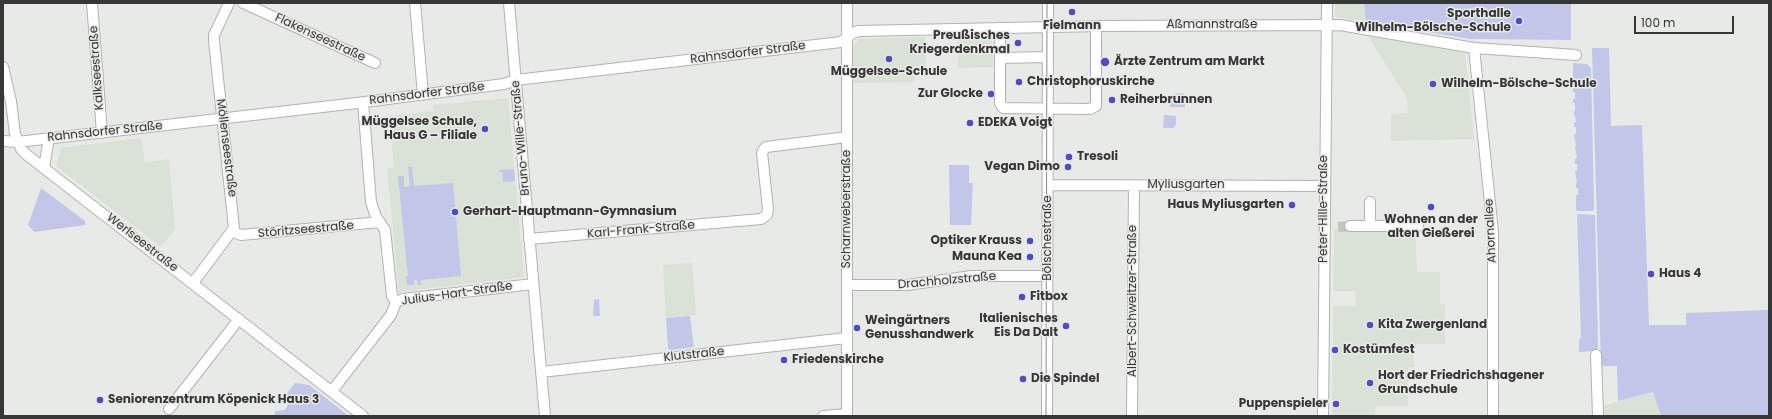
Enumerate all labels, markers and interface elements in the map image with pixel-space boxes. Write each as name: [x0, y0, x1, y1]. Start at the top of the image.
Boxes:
marker: Fielmann: [1067, 7, 1077, 17]
place label: Sporthalle Wilhelm-Bölsche-Schule: [1355, 7, 1511, 35]
scale bar: [1636, 8, 1736, 34]
street label: Flakenseestraße: [272, 11, 368, 65]
text: 100 m: [1641, 14, 1675, 31]
marker: Sporthalle Wilhelm-Bölsche-Schule: [1514, 16, 1524, 26]
street label: Aßmannstraße: [1167, 18, 1257, 32]
place label: Fielmann: [1043, 19, 1101, 33]
street label: Kalkseestraße: [87, 25, 107, 111]
place label: Preußisches Kriegerdenkmal: [909, 29, 1010, 57]
marker: Preußisches Kriegerdenkmal: [1013, 38, 1023, 48]
street label: Rahnsdorfer Straße: [690, 39, 806, 67]
marker: Müggelsee-Schule: [884, 54, 894, 64]
place label: Ärzte Zentrum am Markt: [1114, 55, 1265, 69]
marker: Ärzte Zentrum am Markt: [1099, 56, 1111, 68]
place label: Müggelsee-Schule: [831, 65, 947, 79]
place label: Christophoruskirche: [1027, 75, 1155, 89]
marker: Christophoruskirche: [1014, 77, 1024, 87]
place label: Wilhelm-Bölsche-Schule: [1441, 77, 1597, 91]
marker: Wilhelm-Bölsche-Schule: [1428, 79, 1438, 89]
street label: Rahnsdorfer Straße: [369, 80, 485, 108]
street label: Bruno-Wille-Straße: [509, 80, 533, 196]
place label: Zur Glocke: [918, 87, 983, 101]
marker: Zur Glocke: [986, 89, 996, 99]
place label: Reiherbrunnen: [1120, 93, 1212, 107]
marker: Reiherbrunnen: [1107, 95, 1117, 105]
street label: Möllenseestraße: [213, 98, 239, 198]
place label: Müggelsee Schule, Haus G – Filiale: [361, 115, 477, 143]
place label: EDEKA Voigt: [978, 116, 1052, 130]
marker: EDEKA Voigt: [965, 118, 975, 128]
street label: Rahnsdorfer Straße: [47, 119, 163, 145]
marker: Müggelsee Schule, Haus G – Filiale: [480, 124, 490, 134]
street label: Scharnweberstraße: [840, 150, 854, 268]
place label: Tresoli: [1077, 150, 1118, 164]
marker: Tresoli: [1064, 152, 1074, 162]
street label: Peter-Hille-Straße: [1317, 155, 1331, 263]
place label: Vegan Dimo: [984, 160, 1060, 174]
marker: Vegan Dimo: [1063, 162, 1073, 172]
street label: Myliusgarten: [1147, 178, 1225, 192]
street label: Bölschestraße: [1041, 195, 1055, 281]
place label: Haus Myliusgarten: [1168, 198, 1284, 212]
street label: Ahornallee: [1482, 198, 1500, 264]
marker: Haus Myliusgarten: [1287, 200, 1297, 210]
marker: Wohnen an der alten Gießerei: [1426, 202, 1436, 212]
place label: Gerhart-Hauptmann-Gymnasium: [463, 205, 677, 219]
marker: Gerhart-Hauptmann-Gymnasium: [450, 207, 460, 217]
street label: Werlseestraße: [103, 211, 181, 275]
place label: Wohnen an der alten Gießerei: [1384, 213, 1478, 241]
street label: Karl-Frank-Straße: [587, 218, 695, 242]
street label: Störitzseestraße: [257, 219, 355, 241]
street label: Albert-Schweitzer-Straße: [1126, 225, 1140, 377]
place label: Optiker Krauss: [930, 234, 1022, 248]
marker: Optiker Krauss: [1025, 236, 1035, 246]
place label: Mauna Kea: [952, 250, 1022, 264]
marker: Mauna Kea: [1025, 252, 1035, 262]
place label: Haus 4: [1659, 267, 1701, 281]
marker: Haus 4: [1646, 269, 1656, 279]
street label: Drachholzstraße: [897, 270, 997, 292]
street label: Julius-Hart-Straße: [401, 279, 513, 309]
place label: Fitbox: [1030, 290, 1068, 304]
marker: Fitbox: [1017, 292, 1027, 302]
place label: Italienisches Eis Da Dalt: [979, 312, 1058, 340]
place label: Weingärtners Genusshandwerk: [865, 314, 974, 342]
place label: Kita Zwergenland: [1378, 318, 1487, 332]
marker: Kita Zwergenland: [1365, 320, 1375, 330]
marker: Italienisches Eis Da Dalt: [1061, 321, 1071, 331]
marker: Weingärtners Genusshandwerk: [852, 323, 862, 333]
place label: Kostümfest: [1343, 343, 1415, 357]
street label: Klutstraße: [663, 345, 725, 365]
marker: Kostümfest: [1330, 345, 1340, 355]
place label: Friedenskirche: [792, 353, 884, 367]
marker: Friedenskirche: [779, 355, 789, 365]
place label: Hort der Friedrichshagener Grundschule: [1378, 369, 1544, 397]
place label: Die Spindel: [1031, 372, 1099, 386]
marker: Die Spindel: [1018, 374, 1028, 384]
marker: Hort der Friedrichshagener Grundschule: [1365, 378, 1375, 388]
place label: Seniorenzentrum Köpenick Haus 3: [108, 393, 319, 407]
marker: Seniorenzentrum Köpenick Haus 3: [95, 395, 105, 405]
place label: Puppenspieler: [1239, 397, 1328, 411]
marker: Puppenspieler: [1331, 399, 1341, 409]

